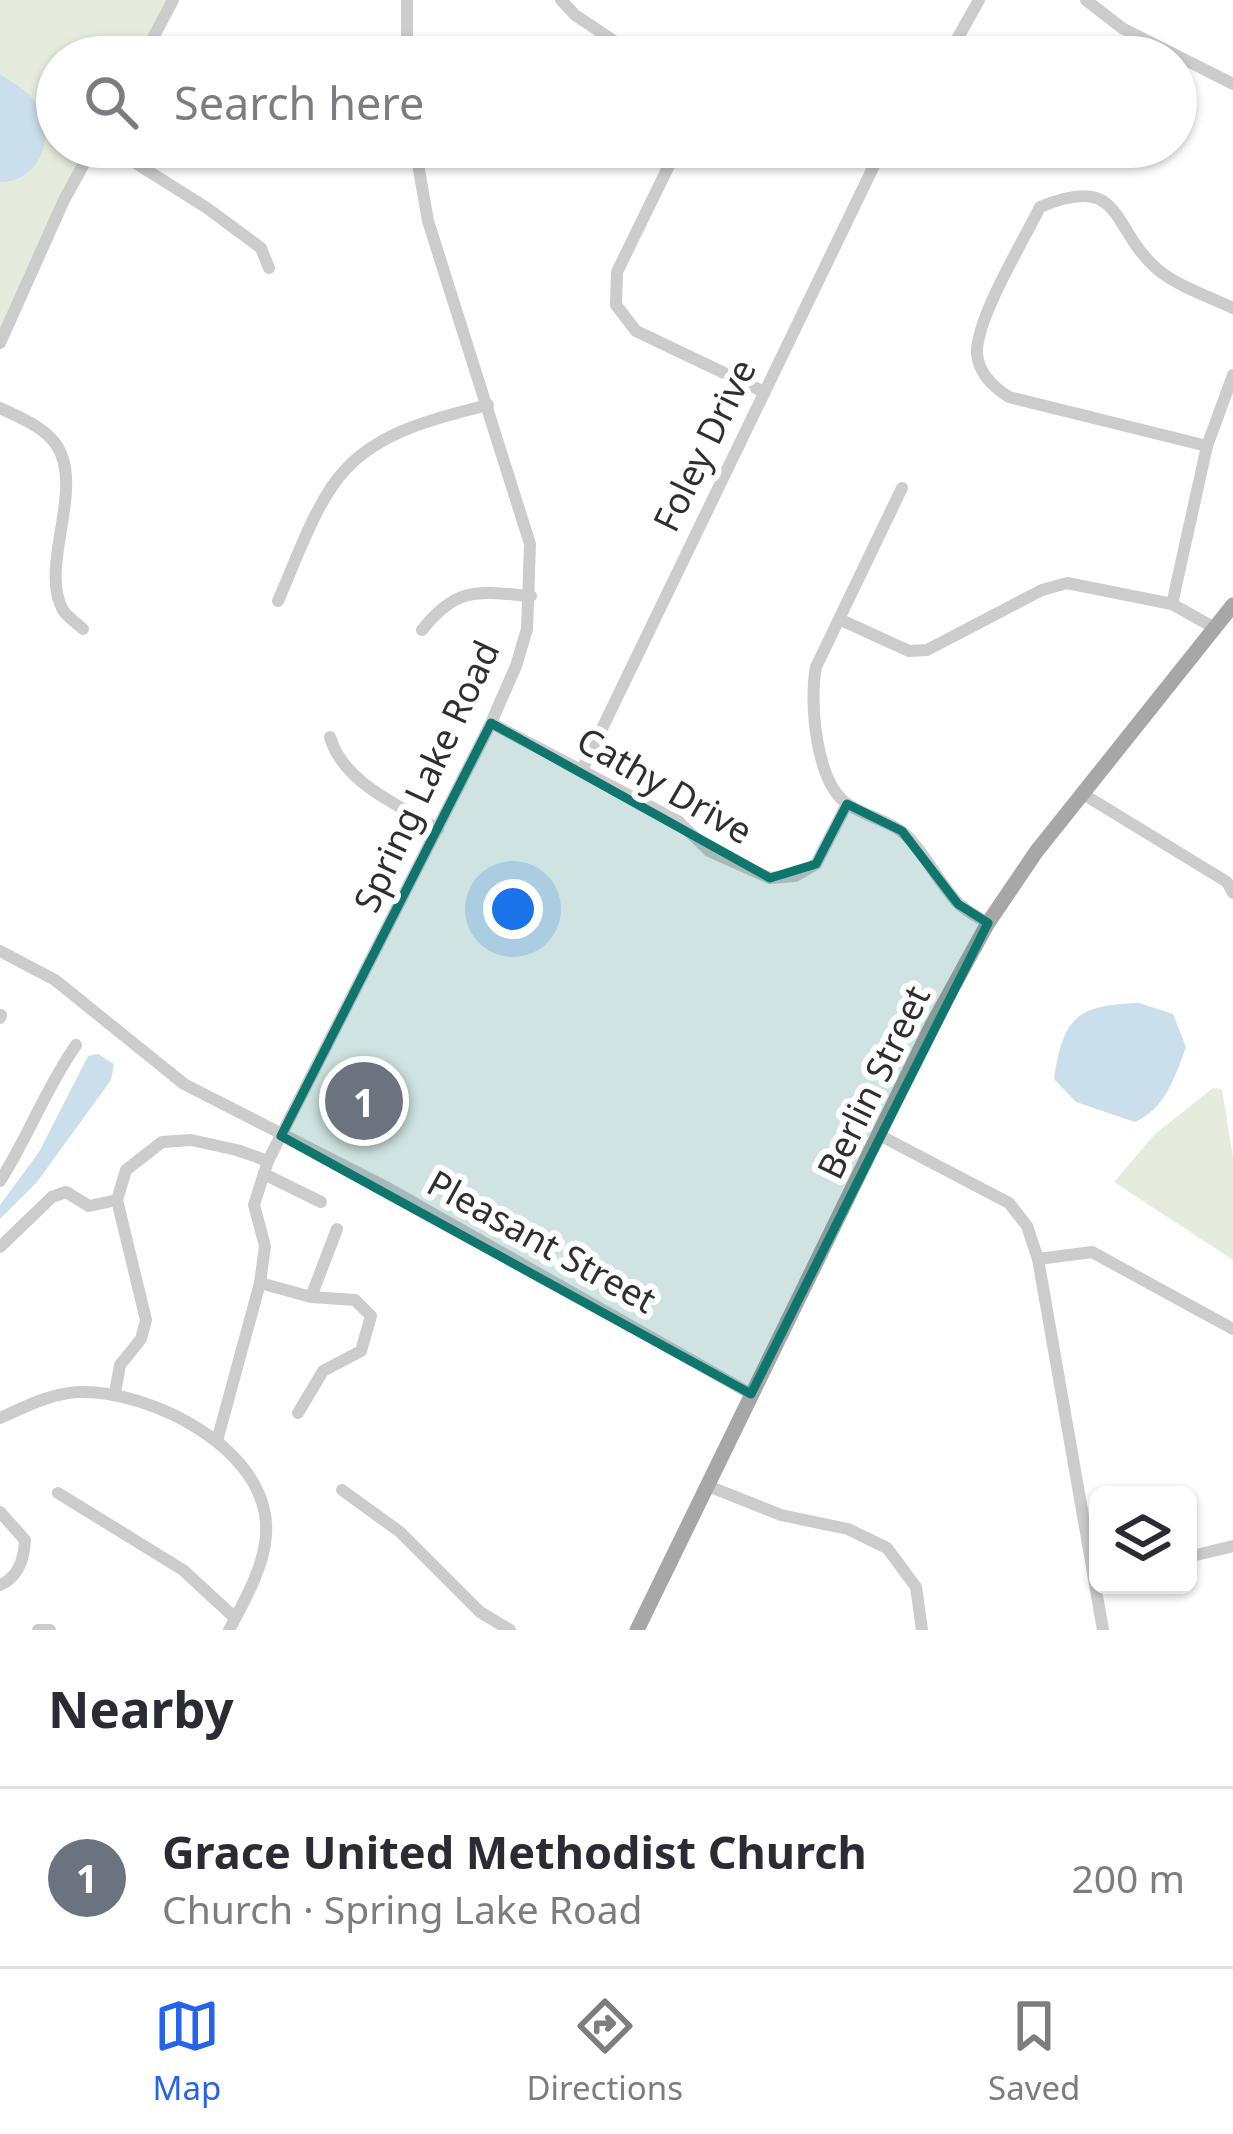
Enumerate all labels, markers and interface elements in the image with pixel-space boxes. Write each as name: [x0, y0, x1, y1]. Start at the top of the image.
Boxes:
search box: [36, 36, 1197, 168]
icon: search: [78, 69, 144, 135]
text: Search here: [174, 72, 424, 133]
street label: Foley Drive: [641, 351, 767, 539]
street label: Spring Lake Road: [342, 632, 510, 920]
street label: Cathy Drive: [568, 715, 762, 855]
your location: [483, 879, 543, 939]
street label: Berlin Street: [805, 977, 941, 1187]
pin: 1: [325, 1056, 403, 1146]
street label: Pleasant Street: [419, 1158, 665, 1324]
map controls: [1089, 1486, 1197, 1594]
button: layers: [1089, 1486, 1197, 1594]
text: Nearby: [48, 1673, 234, 1743]
text: Grace United Methodist Church: [162, 1821, 867, 1882]
text: 1: [76, 1851, 98, 1904]
text: 200 m: [1071, 1851, 1185, 1904]
text: Church · Spring Lake Road: [162, 1882, 643, 1935]
tab: Map: [153, 1993, 221, 2110]
tab: Directions: [526, 1993, 683, 2110]
tab: Saved: [988, 1993, 1080, 2110]

